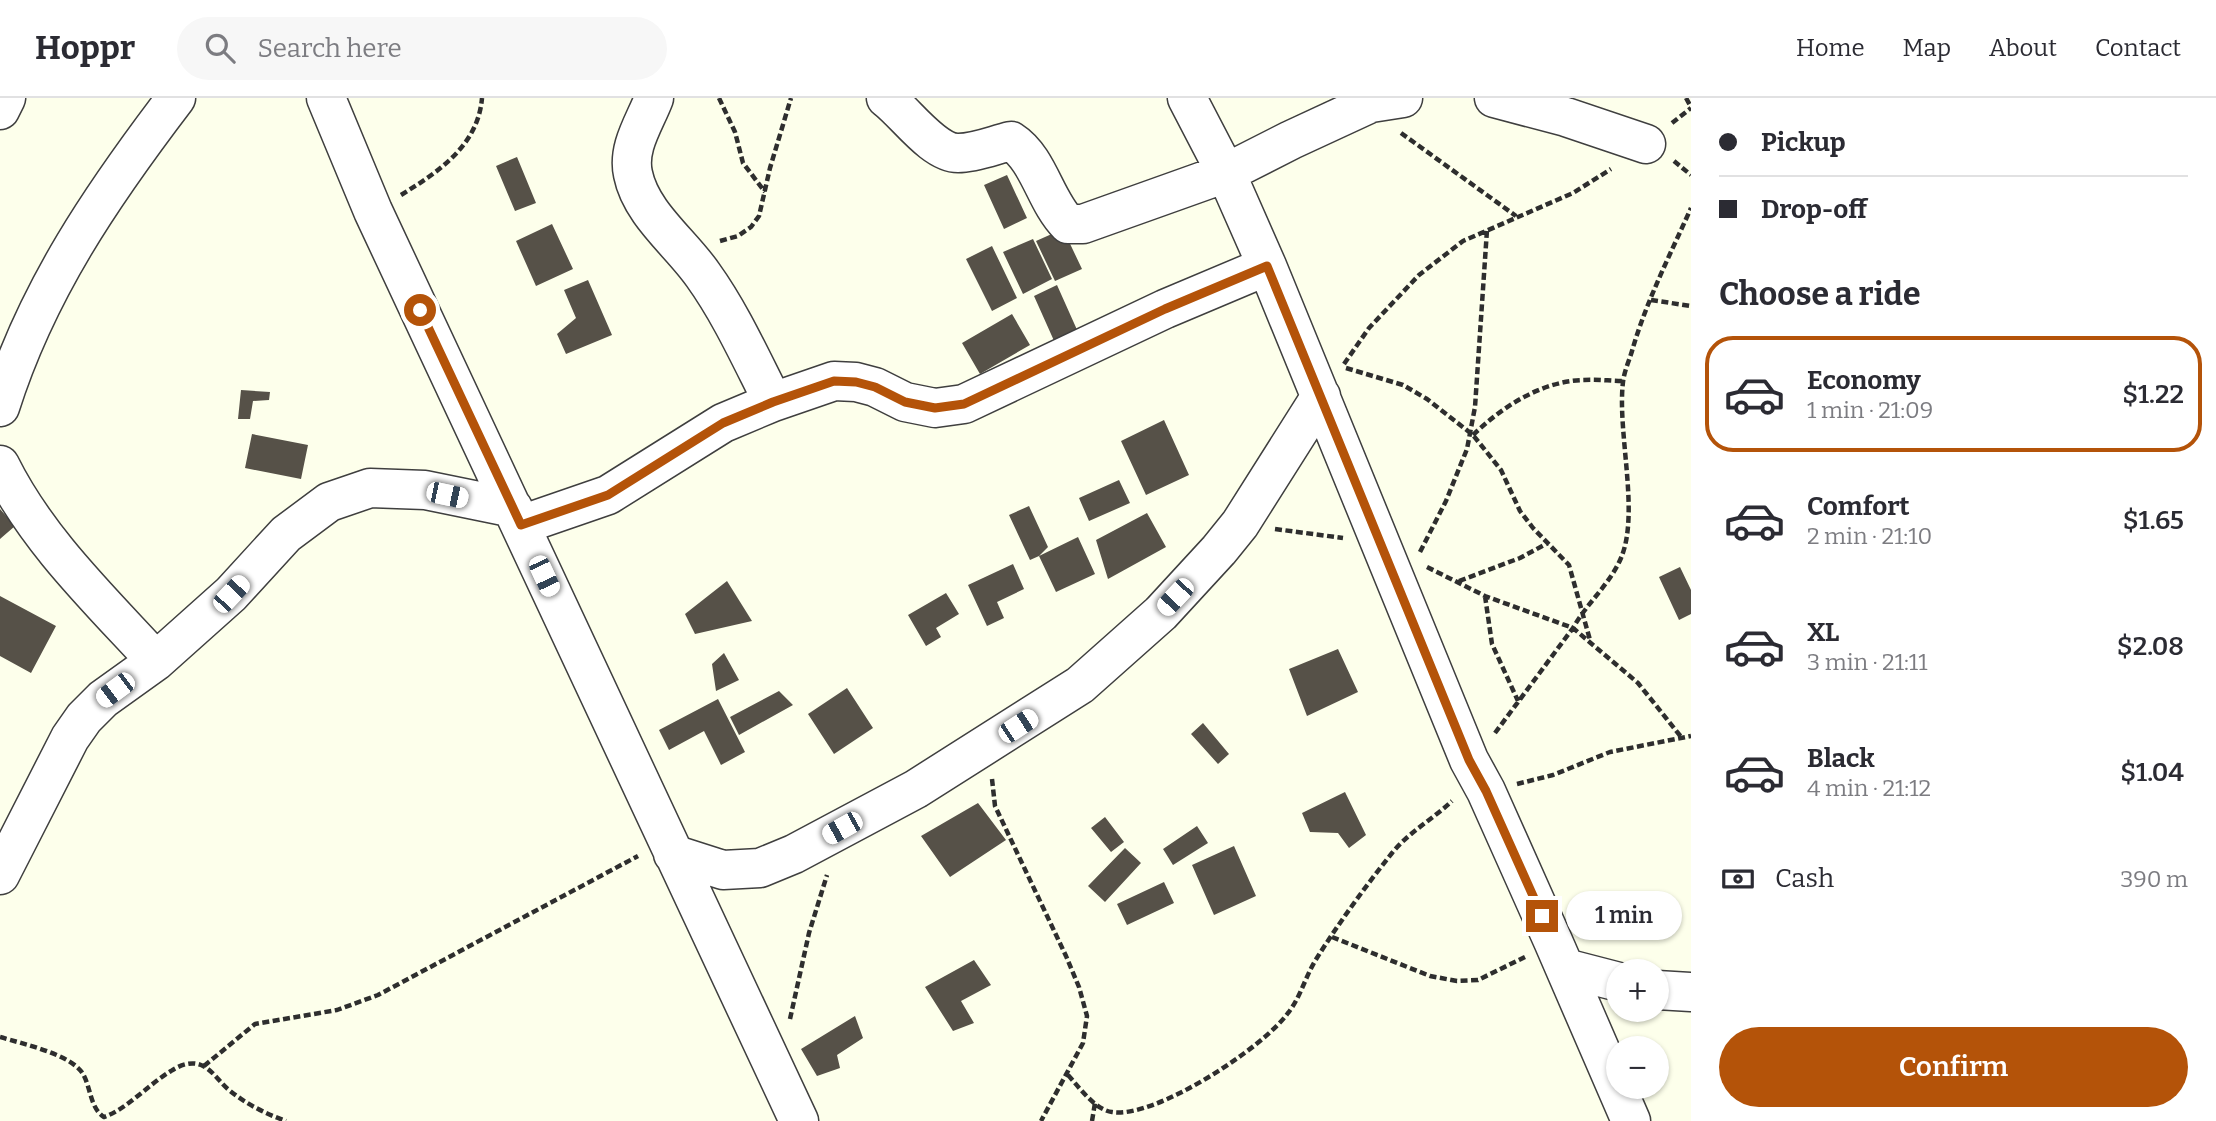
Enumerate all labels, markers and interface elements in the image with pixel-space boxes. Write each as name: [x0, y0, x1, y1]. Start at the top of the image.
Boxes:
search box: [177, 17, 667, 80]
text: Hoppr: [35, 28, 135, 68]
icon: search: [201, 29, 239, 67]
text: Search here: [257, 33, 402, 64]
text: Home: [1796, 34, 1865, 62]
text: Map: [1903, 34, 1951, 62]
text: About: [1989, 34, 2057, 62]
text: Contact: [2095, 34, 2181, 62]
text: Pickup: [1761, 127, 1846, 158]
text: Drop-off: [1761, 194, 1867, 225]
text: Choose a ride: [1719, 275, 1920, 313]
route start: [404, 294, 436, 326]
icon: car: [1723, 363, 1786, 426]
text: Economy: [1807, 365, 1921, 396]
text: $1.22: [2122, 379, 2184, 410]
text: 1 min · 21:09: [1807, 396, 1933, 424]
car: [425, 480, 470, 510]
icon: car: [1723, 489, 1786, 552]
text: Comfort: [1807, 491, 1910, 522]
text: $1.65: [2123, 505, 2184, 536]
text: 2 min · 21:10: [1807, 522, 1932, 550]
car: [526, 553, 563, 599]
car: [209, 571, 254, 617]
car: [1153, 574, 1198, 620]
icon: car: [1723, 615, 1786, 678]
text: XL: [1807, 617, 1839, 648]
text: $2.08: [2117, 631, 2184, 662]
text: 3 min · 21:11: [1807, 648, 1928, 676]
car: [92, 669, 139, 711]
car: [995, 706, 1042, 746]
icon: car: [1723, 741, 1786, 804]
text: Black: [1807, 743, 1875, 774]
text: $1.04: [2120, 757, 2184, 788]
text: 4 min · 21:12: [1807, 774, 1931, 802]
car: [819, 809, 866, 847]
icon: cash: [1719, 860, 1757, 898]
text: Cash: [1775, 863, 1834, 894]
text: 390 m: [2120, 865, 2188, 893]
callout: 1 min: [1566, 892, 1682, 940]
route end: [1526, 900, 1558, 932]
text: 1 min: [1595, 901, 1653, 929]
map controls: [1606, 959, 1669, 1099]
button: +: [1606, 959, 1669, 1022]
button: Confirm: [1719, 1027, 2188, 1107]
button: −: [1606, 1036, 1669, 1099]

